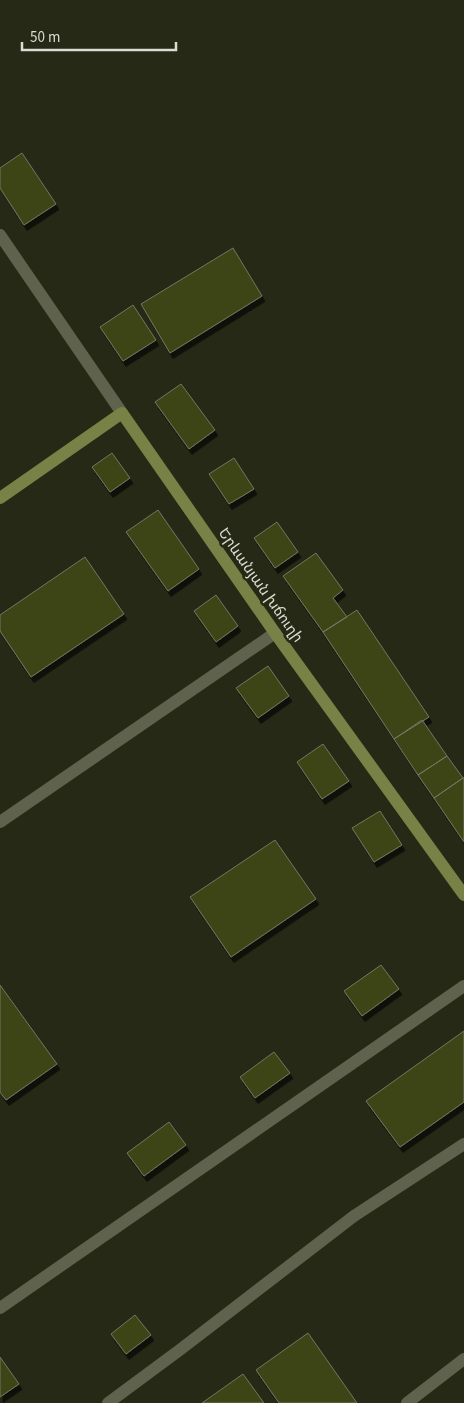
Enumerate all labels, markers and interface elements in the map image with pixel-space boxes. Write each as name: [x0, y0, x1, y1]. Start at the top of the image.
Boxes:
scale bar: [22, 20, 176, 52]
text: 50 m: [30, 27, 60, 48]
street label: Երևանյան խճուղի: [213, 524, 308, 647]

